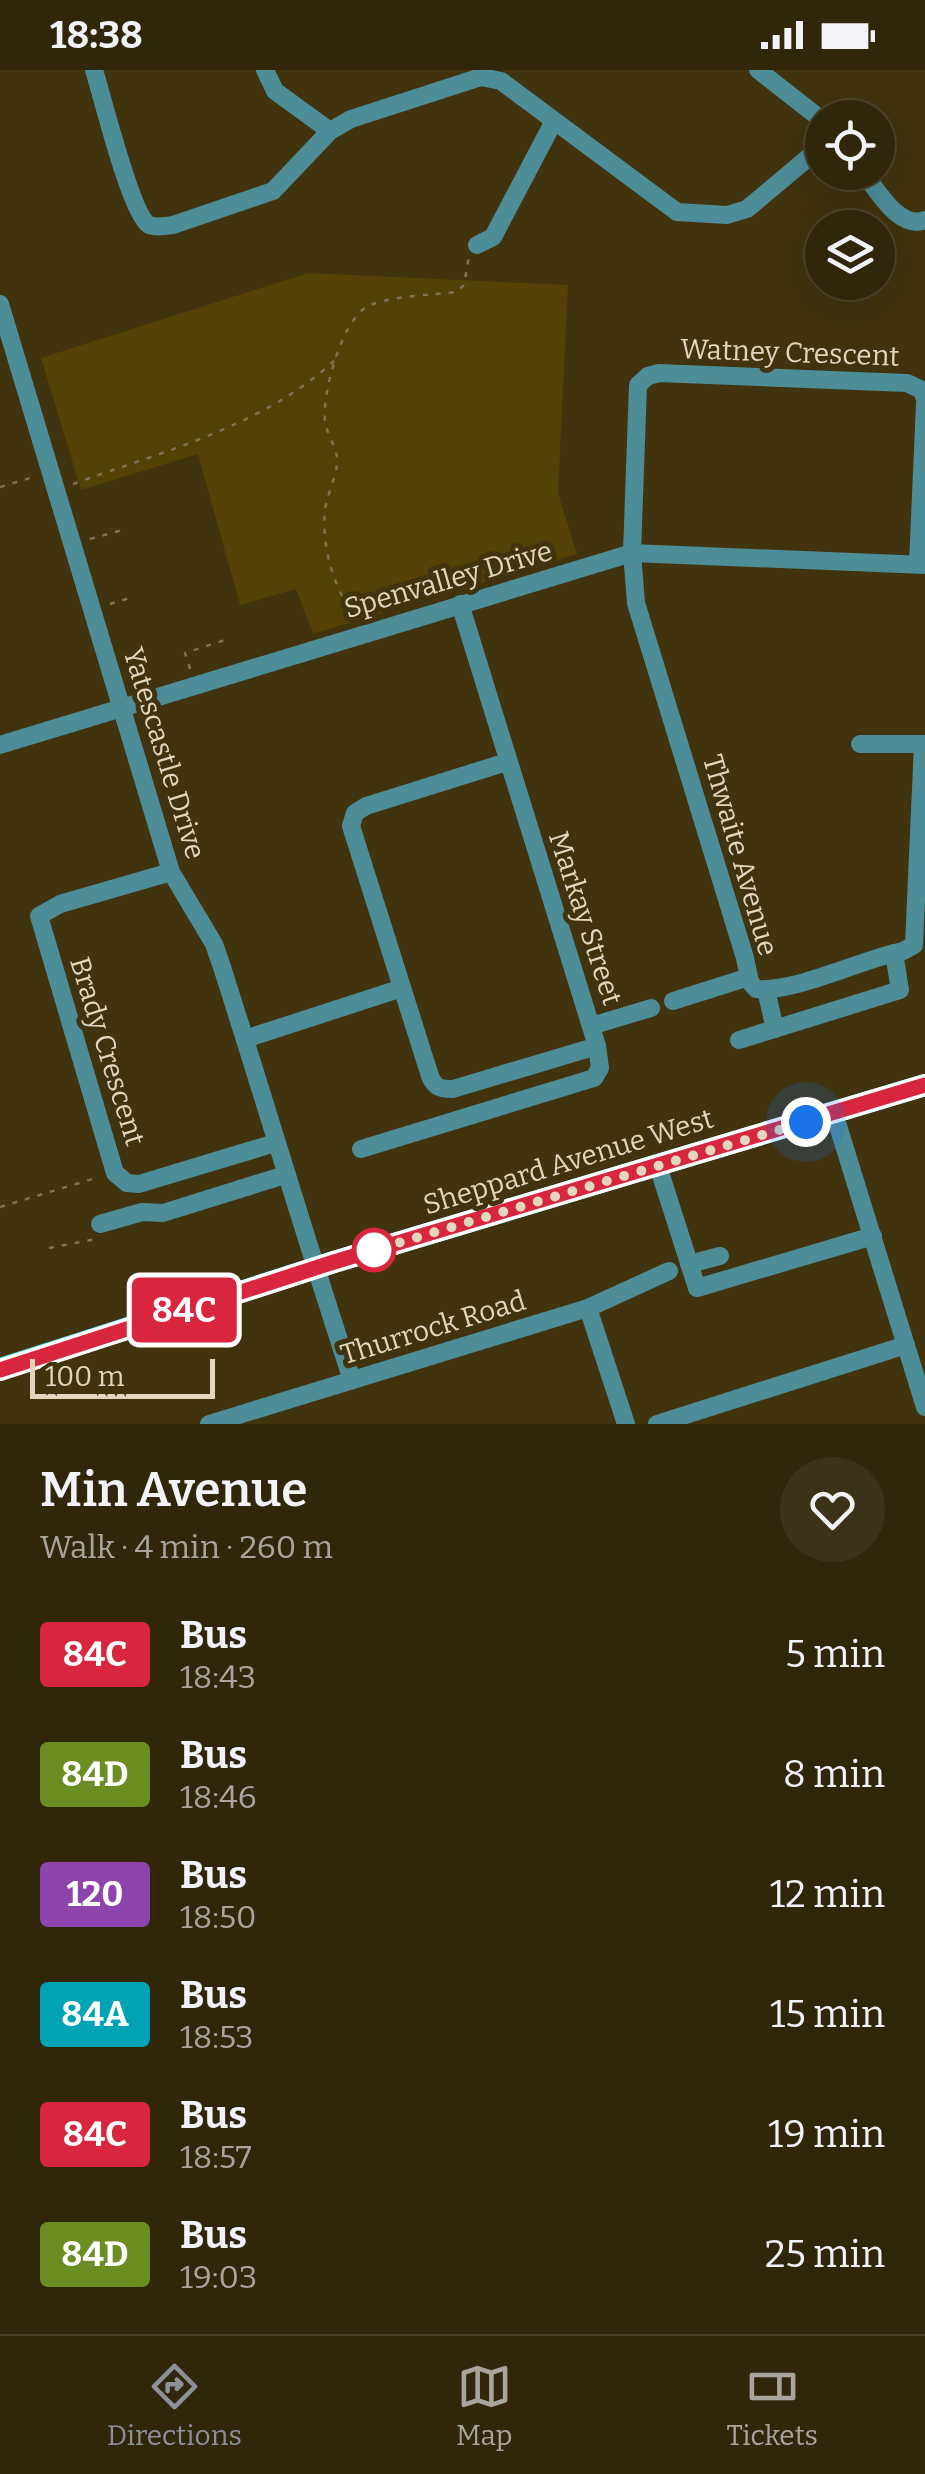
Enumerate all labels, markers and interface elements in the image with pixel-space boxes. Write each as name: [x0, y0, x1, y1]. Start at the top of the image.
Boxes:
text: 18:38: [50, 12, 143, 58]
map controls: [805, 100, 895, 300]
button: locate: [805, 100, 895, 190]
button: layers: [805, 210, 895, 300]
street label: Watney Crescent: [680, 332, 900, 373]
street label: Spenvalley Drive: [340, 534, 556, 625]
street label: Yatescastle Drive: [117, 643, 212, 863]
street label: Thwaite Avenue: [696, 751, 785, 959]
street label: Markay Street: [542, 827, 629, 1009]
street label: Brady Crescent: [63, 953, 152, 1150]
your location: [781, 1097, 831, 1147]
street label: Sheppard Avenue West: [419, 1102, 717, 1221]
unlabelled marker: [353, 1229, 395, 1271]
line badge: 84C: [126, 1278, 242, 1342]
street label: Thurrock Road: [337, 1284, 530, 1371]
text: 84C: [152, 1289, 216, 1331]
scale bar: [30, 1354, 215, 1398]
text: 100 m: [45, 1360, 125, 1393]
button: heart: [780, 1457, 885, 1562]
text: Min Avenue: [40, 1461, 308, 1519]
text: Walk · 4 min · 260 m: [40, 1528, 333, 1566]
text: Bus: [180, 1612, 247, 1658]
text: 5 min: [785, 1631, 885, 1677]
text: 84C: [63, 1633, 127, 1675]
text: 18:43: [180, 1658, 256, 1696]
text: Bus: [180, 1732, 247, 1778]
text: 8 min: [783, 1751, 885, 1797]
text: 84D: [61, 1753, 129, 1795]
text: 18:46: [180, 1778, 256, 1816]
text: Bus: [180, 1852, 247, 1898]
text: 12 min: [770, 1871, 885, 1917]
text: 120: [66, 1873, 124, 1915]
text: 18:50: [180, 1898, 257, 1936]
text: Bus: [180, 1972, 247, 2018]
text: 15 min: [770, 1991, 885, 2037]
text: 84A: [61, 1993, 129, 2035]
text: 18:53: [180, 2018, 254, 2056]
text: Bus: [180, 2092, 247, 2138]
text: 19 min: [768, 2111, 885, 2157]
text: 84C: [63, 2113, 127, 2155]
text: 18:57: [180, 2138, 252, 2176]
text: Bus: [180, 2212, 247, 2258]
text: 25 min: [765, 2231, 885, 2277]
text: 84D: [61, 2233, 129, 2275]
text: 19:03: [180, 2258, 257, 2296]
tab: Directions: [107, 2359, 242, 2452]
tab: Map: [456, 2359, 512, 2452]
tab: Tickets: [727, 2359, 818, 2452]

